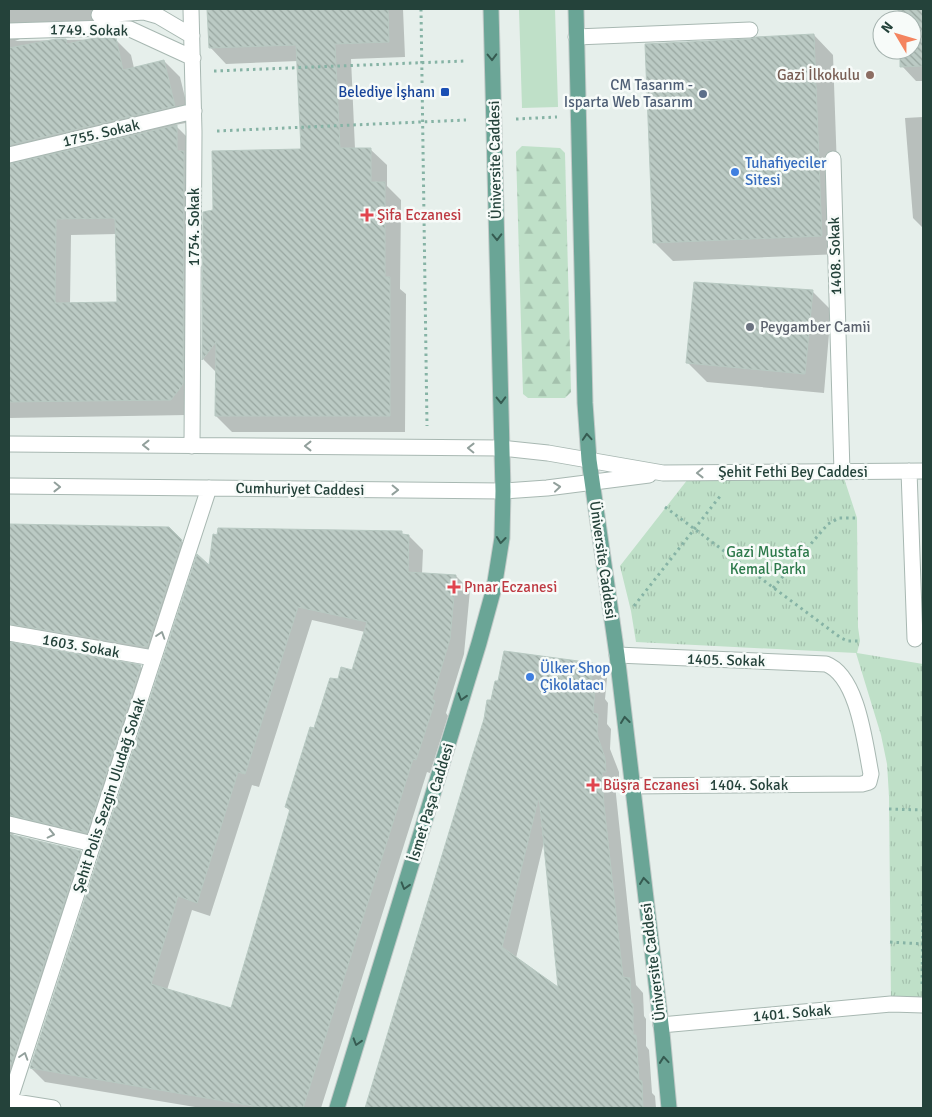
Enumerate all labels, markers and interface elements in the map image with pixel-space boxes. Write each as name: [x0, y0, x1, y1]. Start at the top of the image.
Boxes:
north arrow: [872, 10, 922, 60]
text: N: [877, 18, 897, 36]
street label: 1749. Sokak: [50, 20, 129, 40]
one-way arrow: [487, 54, 498, 62]
place label: Gazi İlkokulu: [777, 66, 860, 84]
marker: Gazi İlkokulu: [864, 69, 876, 81]
place label: CM Tasarım - Isparta Web Tasarım: [564, 76, 693, 111]
place label: Belediye İşhanı: [338, 83, 435, 101]
marker: Belediye İşhanı: [439, 86, 451, 98]
marker: CM Tasarım - Isparta Web Tasarım: [697, 88, 709, 100]
street label: Üniversite Caddesi: [485, 100, 505, 220]
street label: 1755. Sokak: [61, 115, 142, 151]
place label: Tuhafiyeciler Sitesi: [745, 154, 827, 189]
marker: Tuhafiyeciler Sitesi: [729, 166, 741, 178]
street label: 1754. Sokak: [185, 187, 203, 266]
place label: Şifa Eczanesi: [377, 206, 461, 224]
marker: Şifa Eczanesi: [361, 209, 373, 221]
street label: 1408. Sokak: [825, 216, 845, 296]
one-way arrow: [491, 234, 502, 242]
place label: Peygamber Camii: [760, 318, 871, 336]
marker: Peygamber Camii: [744, 321, 756, 333]
one-way arrow: [495, 396, 506, 404]
one-way arrow: [582, 433, 593, 441]
one-way arrow: [142, 440, 150, 450]
one-way arrow: [304, 441, 312, 452]
one-way arrow: [466, 443, 474, 453]
street label: Şehit Fethi Bey Caddesi: [718, 463, 868, 481]
one-way arrow: [695, 468, 703, 478]
street label: Cumhuriyet Caddesi: [236, 479, 364, 499]
one-way arrow: [54, 482, 62, 492]
one-way arrow: [554, 482, 562, 493]
one-way arrow: [392, 485, 399, 495]
street label: Üniversite Caddesi: [586, 500, 620, 620]
one-way arrow: [496, 536, 507, 544]
park label: Gazi Mustafa Kemal Parkı: [726, 543, 810, 578]
place label: Pınar Eczanesi: [464, 578, 557, 596]
marker: Pınar Eczanesi: [448, 581, 460, 593]
street label: 1603. Sokak: [41, 630, 122, 662]
one-way arrow: [155, 631, 165, 640]
street label: 1405. Sokak: [686, 650, 766, 670]
place label: Ülker Shop Çikolatacı: [540, 659, 610, 694]
marker: Ülker Shop Çikolatacı: [524, 671, 536, 683]
one-way arrow: [458, 693, 468, 701]
street label: Şehit Polis Sezgin Uludağ Sokak: [69, 694, 149, 895]
one-way arrow: [620, 715, 631, 723]
street label: İsmet Paşa Caddesi: [404, 741, 458, 863]
place label: Büşra Eczanesi: [603, 776, 699, 794]
street label: 1404. Sokak: [710, 776, 789, 794]
marker: Büşra Eczanesi: [587, 779, 599, 791]
one-way arrow: [46, 828, 55, 839]
one-way arrow: [639, 877, 650, 885]
one-way arrow: [400, 882, 410, 890]
street label: Üniversite Caddesi: [637, 902, 669, 1022]
street label: 1401. Sokak: [752, 1001, 832, 1025]
one-way arrow: [353, 1037, 363, 1045]
one-way arrow: [18, 1052, 28, 1060]
one-way arrow: [659, 1055, 670, 1063]

